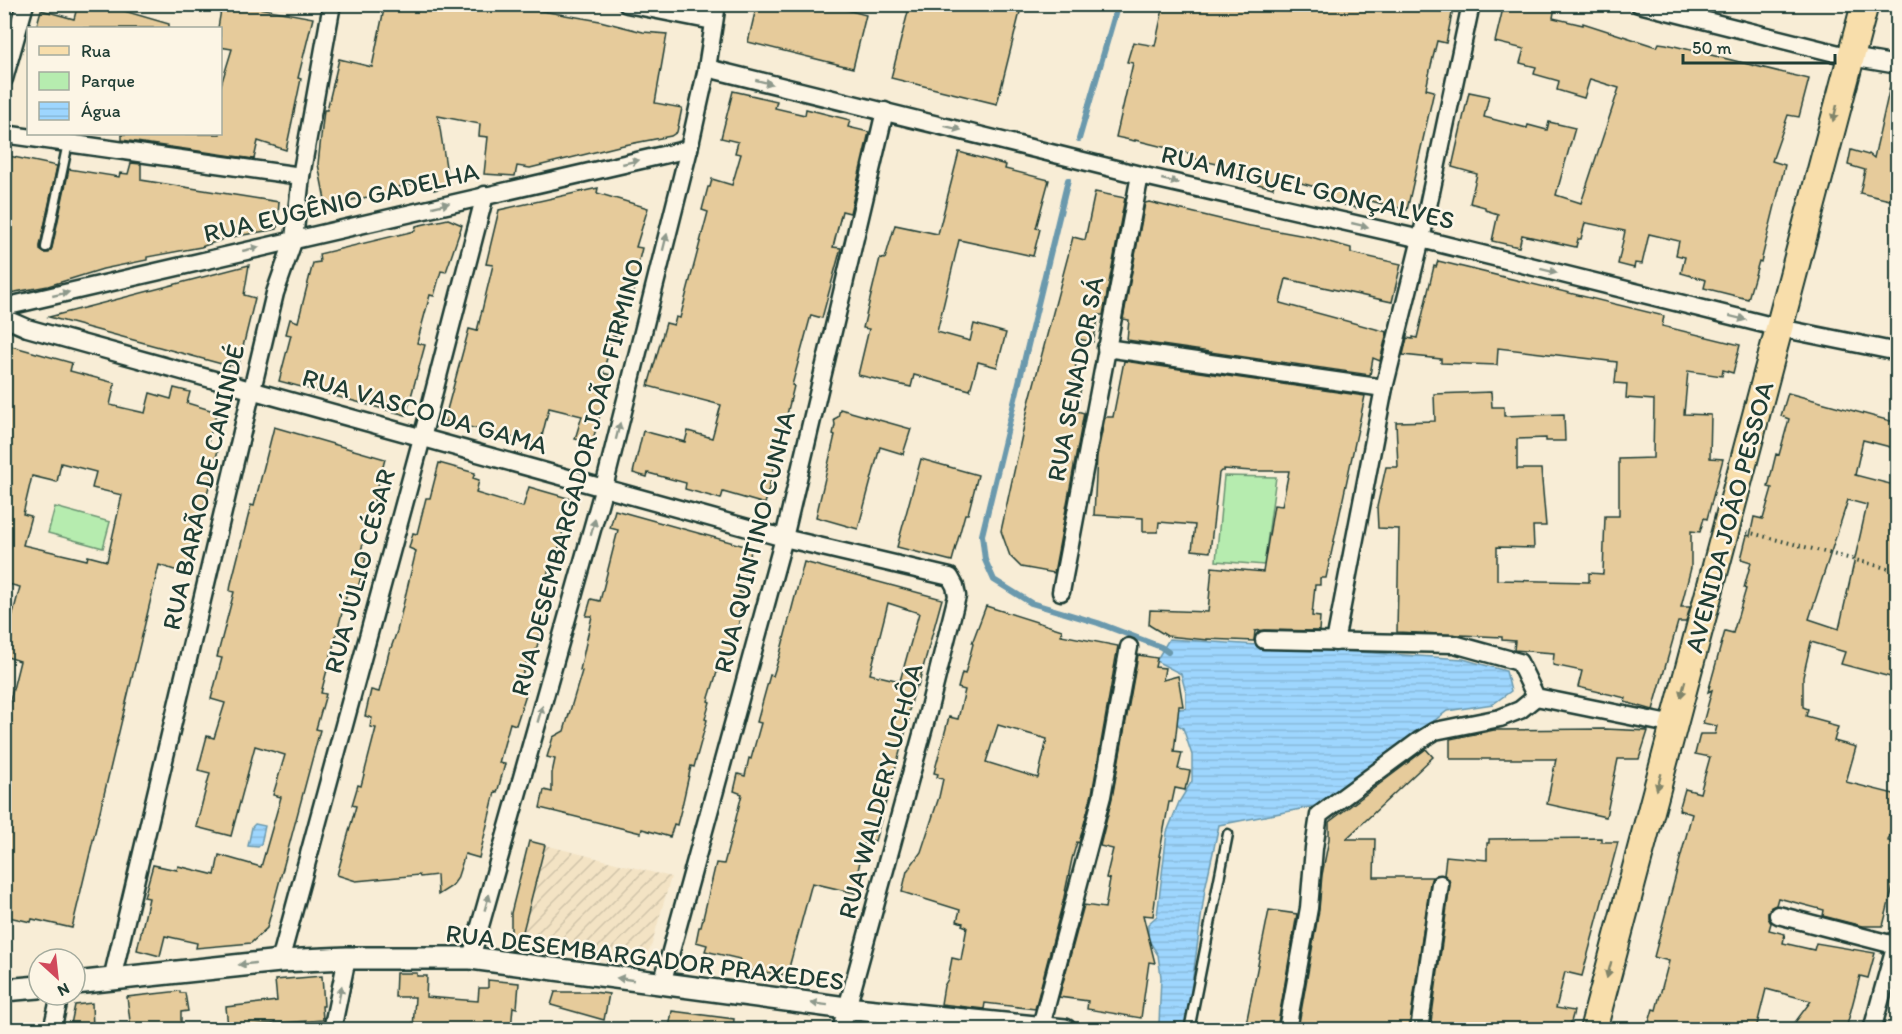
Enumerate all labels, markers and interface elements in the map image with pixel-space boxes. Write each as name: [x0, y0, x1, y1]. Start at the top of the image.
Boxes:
legend: [27, 27, 222, 135]
scale bar: [1683, 27, 1834, 65]
text: 50 m: [1692, 37, 1732, 59]
text: Rua: [81, 40, 111, 62]
text: Parque: [81, 70, 135, 92]
one-way arrow: [755, 77, 773, 87]
text: Água: [81, 100, 121, 122]
one-way arrow: [1830, 104, 1840, 122]
one-way arrow: [944, 124, 962, 134]
street label: RUA MIGUEL GONÇALVES: [1158, 138, 1458, 236]
street label: RUA EUGÊNIO GADELHA: [200, 155, 482, 249]
one-way arrow: [622, 156, 640, 166]
one-way arrow: [1161, 177, 1179, 187]
one-way arrow: [432, 200, 451, 209]
one-way arrow: [1351, 221, 1369, 231]
one-way arrow: [660, 232, 670, 251]
one-way arrow: [242, 244, 261, 254]
street label: RUA DESEMBARGADOR JOÃO FIRMINO: [503, 255, 651, 699]
one-way arrow: [1540, 267, 1558, 277]
street label: RUA SENADOR SÁ: [1039, 274, 1111, 484]
one-way arrow: [52, 289, 71, 298]
one-way arrow: [1729, 314, 1748, 324]
street label: RUA BARÃO DE CANINDÉ: [155, 341, 251, 633]
street label: RUA VASCO DA GAMA: [298, 361, 552, 461]
street label: AVENIDA JOÃO PESSOA: [1677, 378, 1781, 656]
street label: RUA QUINTINO CUNHA: [706, 408, 802, 676]
one-way arrow: [613, 422, 623, 440]
street label: RUA JÚLIO CÉSAR: [316, 465, 402, 677]
one-way arrow: [589, 517, 598, 535]
street label: RUA WALDERY UCHÔA: [830, 659, 930, 922]
one-way arrow: [1678, 680, 1688, 698]
one-way arrow: [536, 705, 546, 723]
one-way arrow: [1654, 773, 1663, 791]
one-way arrow: [483, 893, 492, 911]
street label: RUA DESEMBARGADOR PRAXEDES: [444, 917, 846, 997]
north arrow: [27, 947, 87, 1007]
one-way arrow: [237, 959, 256, 969]
one-way arrow: [1604, 962, 1613, 980]
one-way arrow: [616, 974, 635, 983]
text: N: [54, 979, 73, 1001]
one-way arrow: [335, 985, 345, 1003]
one-way arrow: [809, 1000, 828, 1009]

